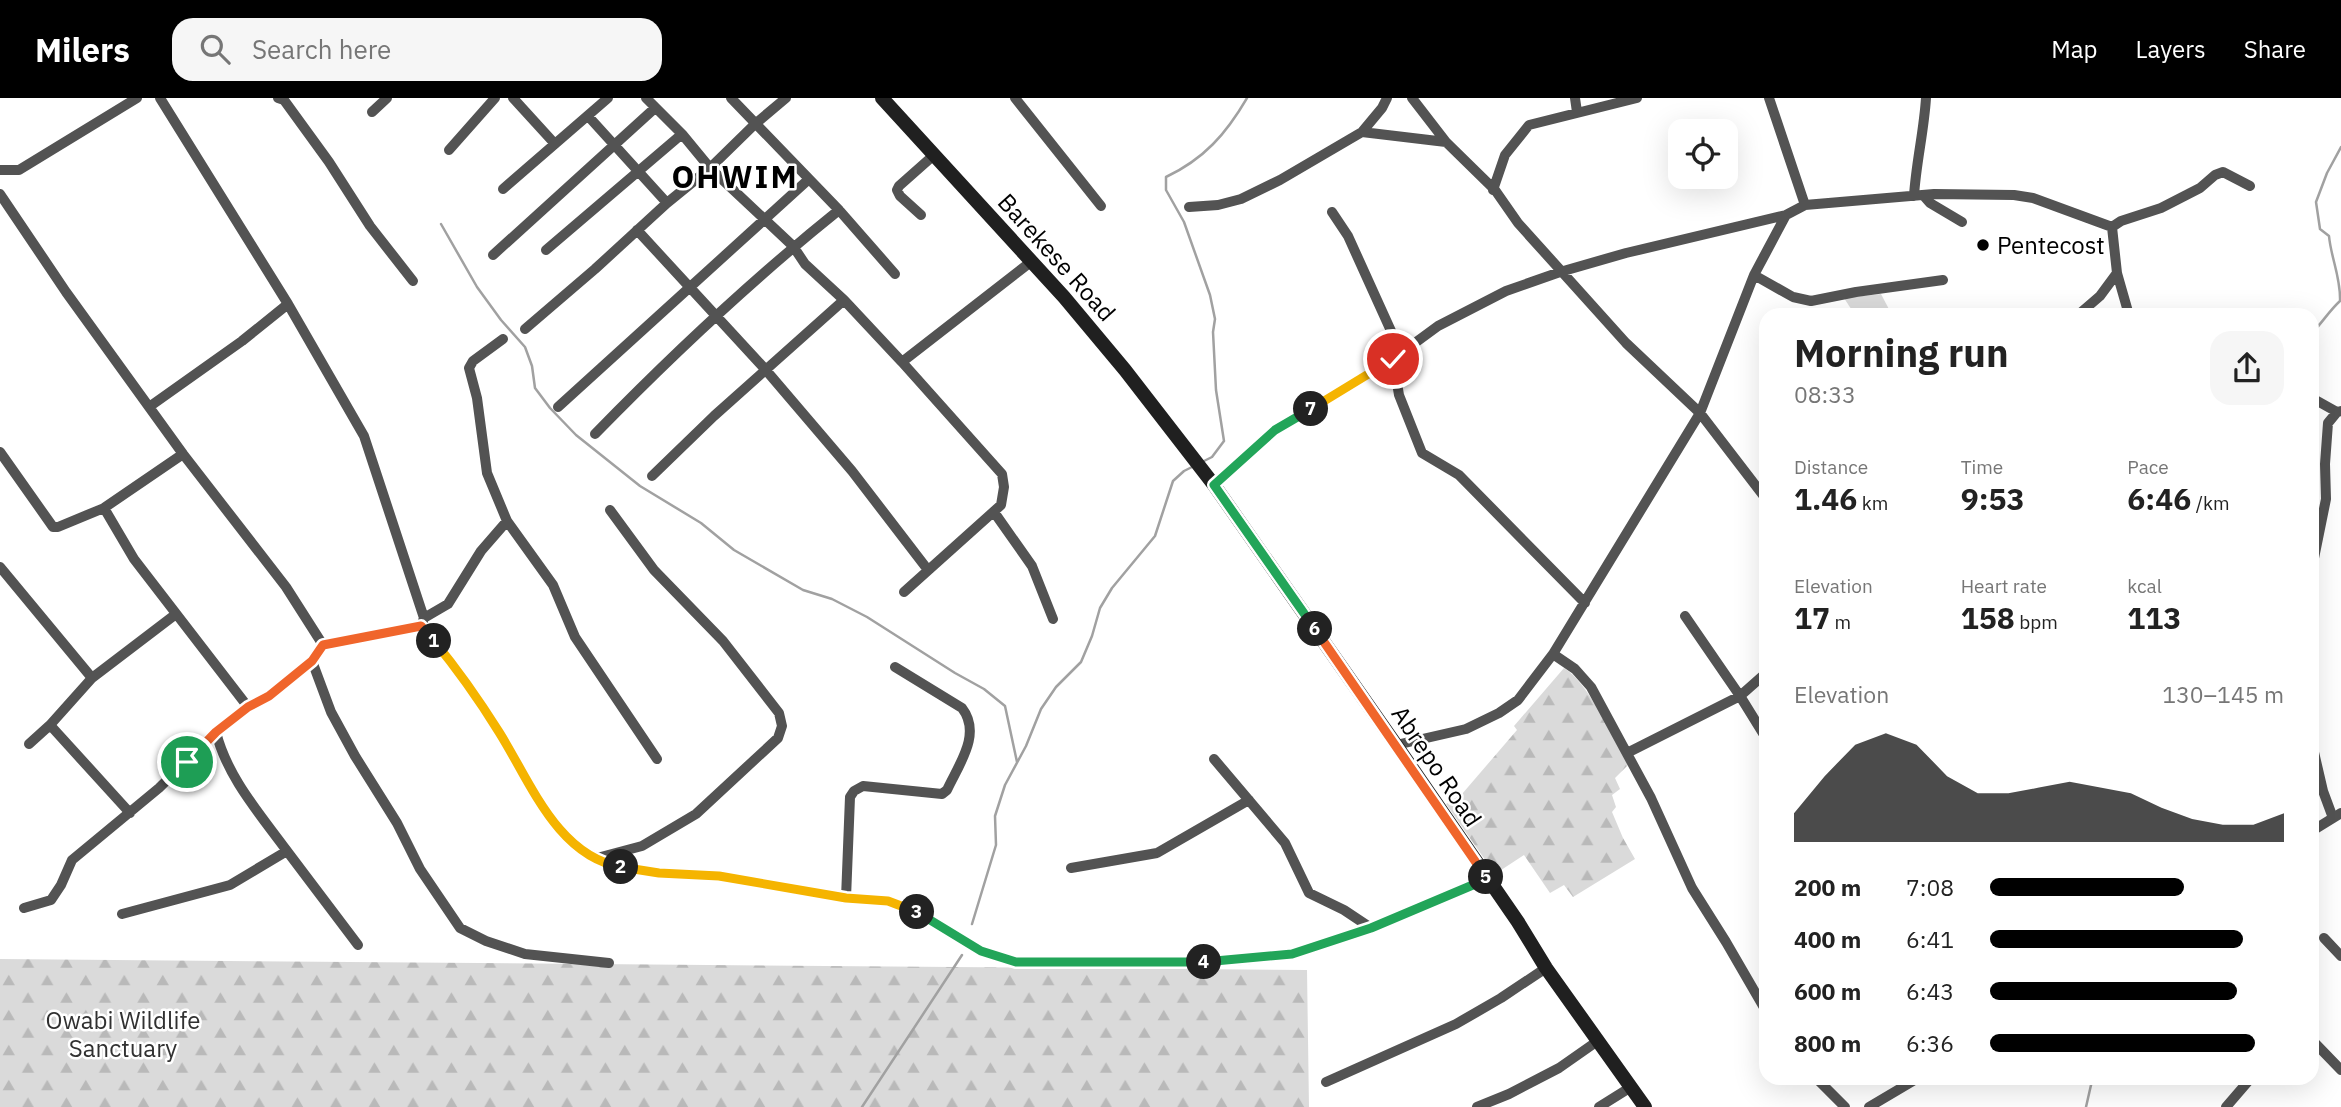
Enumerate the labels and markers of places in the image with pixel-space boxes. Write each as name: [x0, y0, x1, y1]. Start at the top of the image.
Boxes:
place label: Pentecost: [1997, 229, 2105, 261]
marker: Pentecost: [1975, 237, 1991, 253]
pin: [1363, 329, 1423, 389]
pin: 7: [1294, 392, 1328, 426]
pin: 6: [1298, 612, 1332, 646]
pin: 1: [416, 624, 452, 658]
pin: [157, 732, 217, 792]
pin: 2: [604, 850, 638, 884]
pin: 5: [1468, 860, 1504, 894]
pin: 3: [900, 894, 934, 930]
pin: 4: [1186, 944, 1222, 980]

